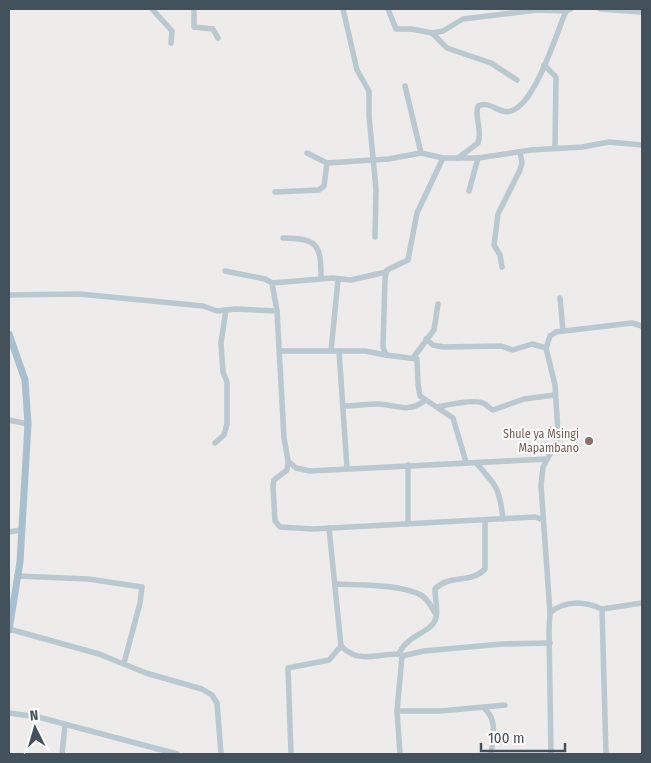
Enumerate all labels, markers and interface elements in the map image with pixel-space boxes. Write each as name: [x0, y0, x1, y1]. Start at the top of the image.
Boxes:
place label: Shule ya Msingi Mapambano: [503, 427, 579, 455]
marker: Shule ya Msingi Mapambano: [583, 435, 595, 447]
north arrow: [10, 703, 60, 753]
text: N: [29, 707, 39, 724]
scale bar: [481, 720, 565, 752]
text: 100 m: [488, 729, 525, 747]

